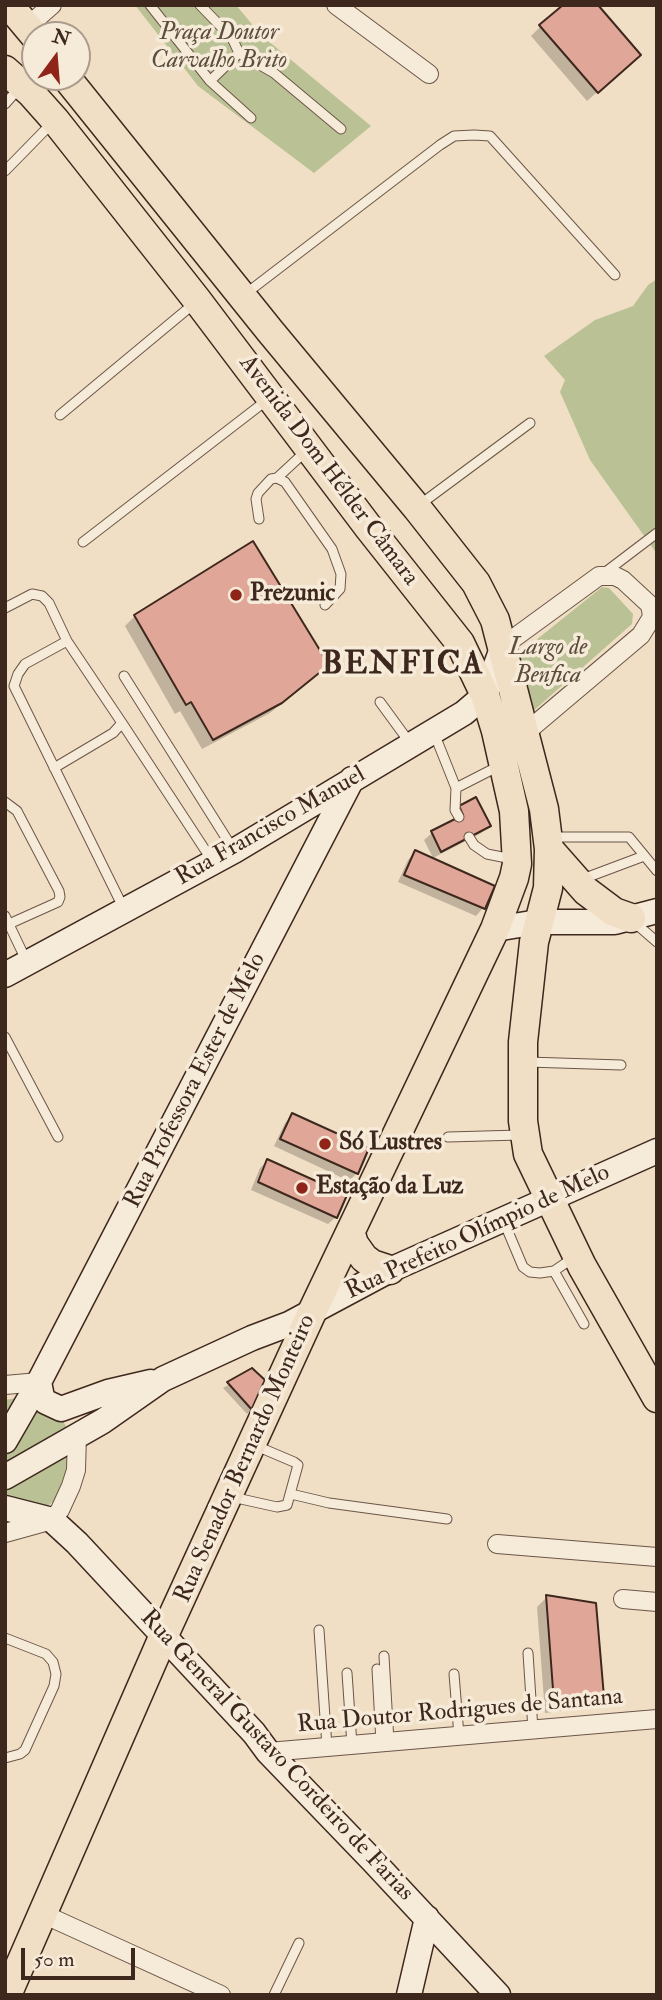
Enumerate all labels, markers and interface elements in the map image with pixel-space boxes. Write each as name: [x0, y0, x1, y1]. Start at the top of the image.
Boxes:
park label: Praça Doutor Carvalho Brito: [151, 20, 287, 76]
north arrow: [21, 21, 91, 91]
text: N: [50, 24, 73, 52]
street label: Avenida Dom Hélder Câmara: [232, 350, 424, 592]
place label: Prezunic: [250, 581, 335, 609]
marker: Prezunic: [228, 587, 244, 603]
park label: Largo de Benfica: [509, 635, 587, 691]
district label: BENFICA: [322, 647, 484, 685]
street label: Rua Francisco Manuel: [171, 761, 371, 893]
street label: Rua Professora Ester de Melo: [119, 949, 273, 1213]
place label: Só Lustres: [339, 1130, 442, 1158]
marker: Só Lustres: [317, 1136, 333, 1152]
street label: Rua Prefeito Olímpio de Melo: [341, 1159, 615, 1307]
place label: Estação da Luz: [316, 1174, 463, 1202]
marker: Estação da Luz: [294, 1180, 310, 1196]
street label: Rua Senador Bernardo Monteiro: [169, 1310, 323, 1608]
street label: Rua General Gustavo Cordeiro de Farias: [133, 1604, 419, 1908]
street label: Rua Doutor Rodrigues de Santana: [296, 1683, 624, 1741]
scale bar: [24, 1934, 138, 1978]
text: 50 m: [34, 1946, 75, 1973]

